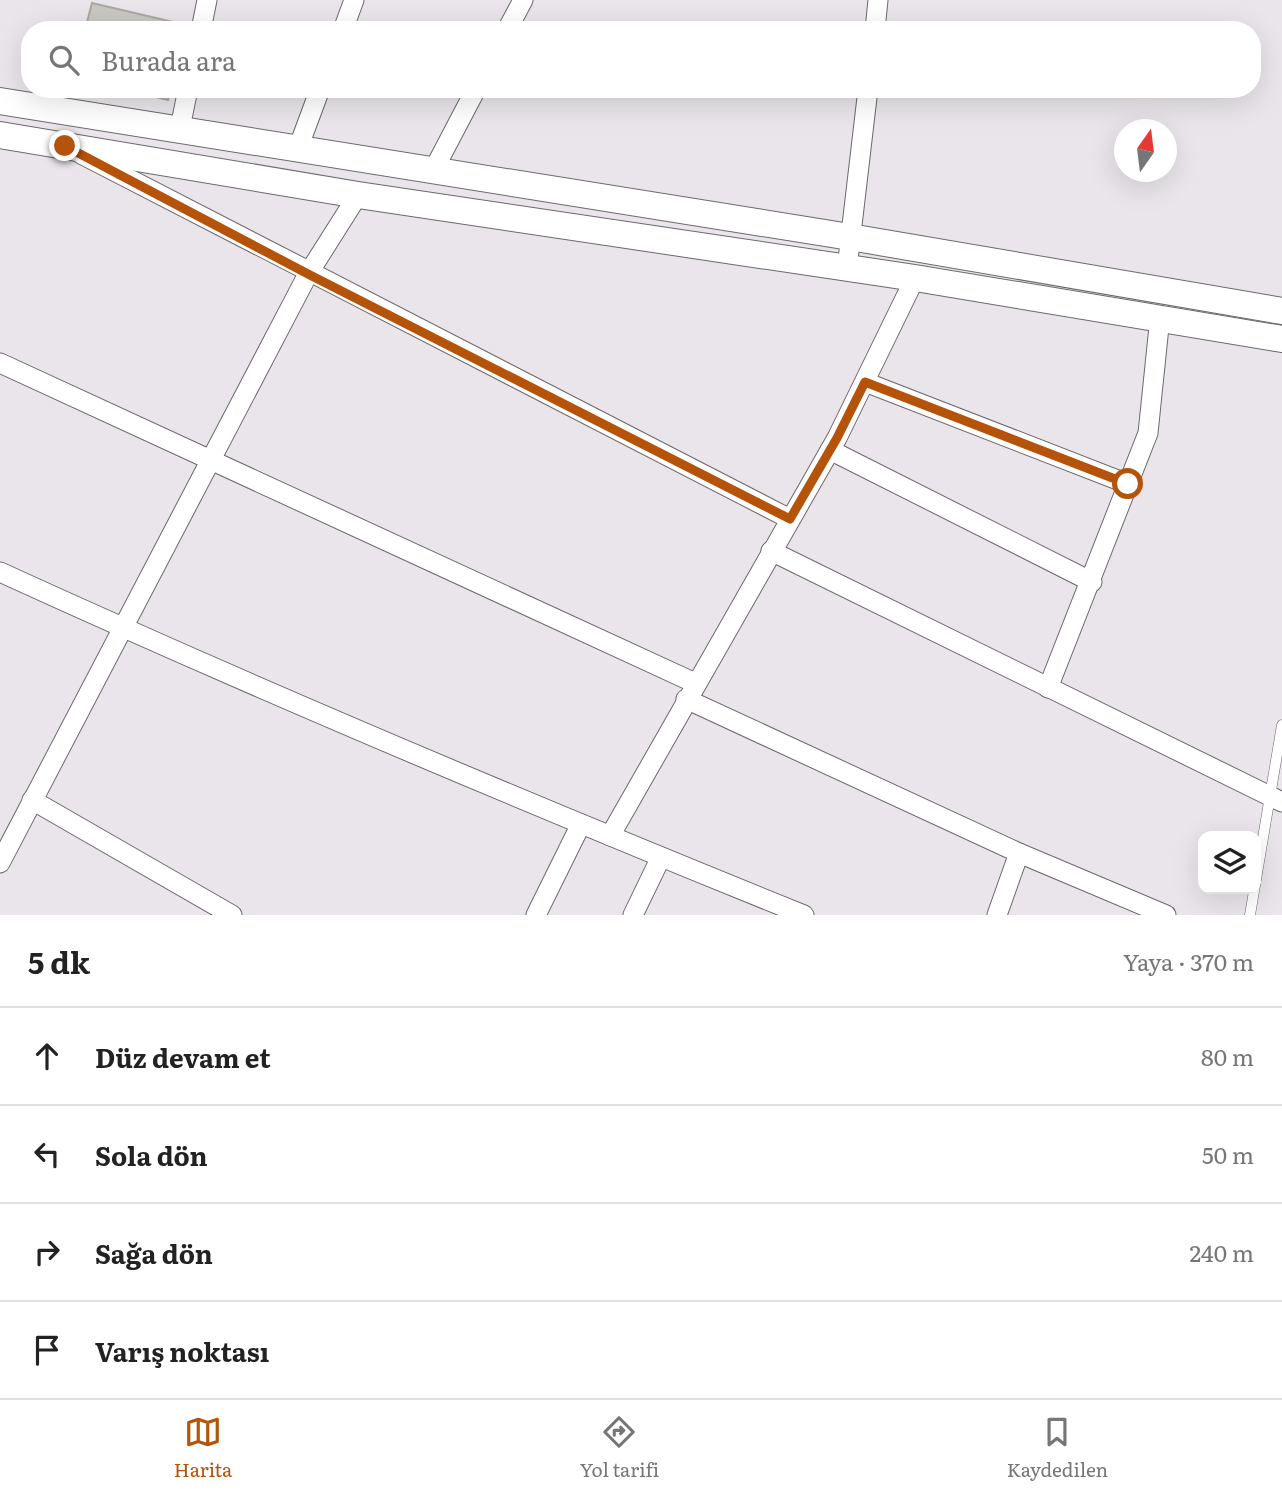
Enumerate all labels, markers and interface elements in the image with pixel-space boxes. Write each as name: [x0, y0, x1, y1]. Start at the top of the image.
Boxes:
search box: [21, 21, 1261, 98]
text: Burada ara: [101, 40, 236, 79]
icon: search: [45, 41, 83, 79]
north arrow: [1114, 119, 1177, 182]
route end: [49, 130, 80, 161]
route start: [1112, 468, 1143, 499]
map controls: [1198, 831, 1261, 894]
button: layers: [1198, 831, 1261, 894]
text: 5 dk: [28, 939, 90, 983]
text: Yaya · 370 m: [1123, 944, 1254, 978]
icon: ahead: [28, 1037, 66, 1075]
text: Düz devam et: [95, 1037, 271, 1076]
text: 80 m: [1201, 1039, 1254, 1073]
icon: left: [28, 1135, 66, 1173]
text: Sola dön: [95, 1135, 208, 1174]
text: 50 m: [1202, 1137, 1254, 1171]
icon: right: [28, 1233, 66, 1271]
text: Sağa dön: [95, 1233, 213, 1272]
text: 240 m: [1189, 1235, 1254, 1269]
icon: arrive: [28, 1331, 66, 1369]
text: Varış noktası: [95, 1331, 269, 1370]
tab: Harita: [174, 1413, 232, 1483]
tab: Yol tarifi: [580, 1413, 659, 1483]
tab: Kaydedilen: [1007, 1413, 1108, 1483]

